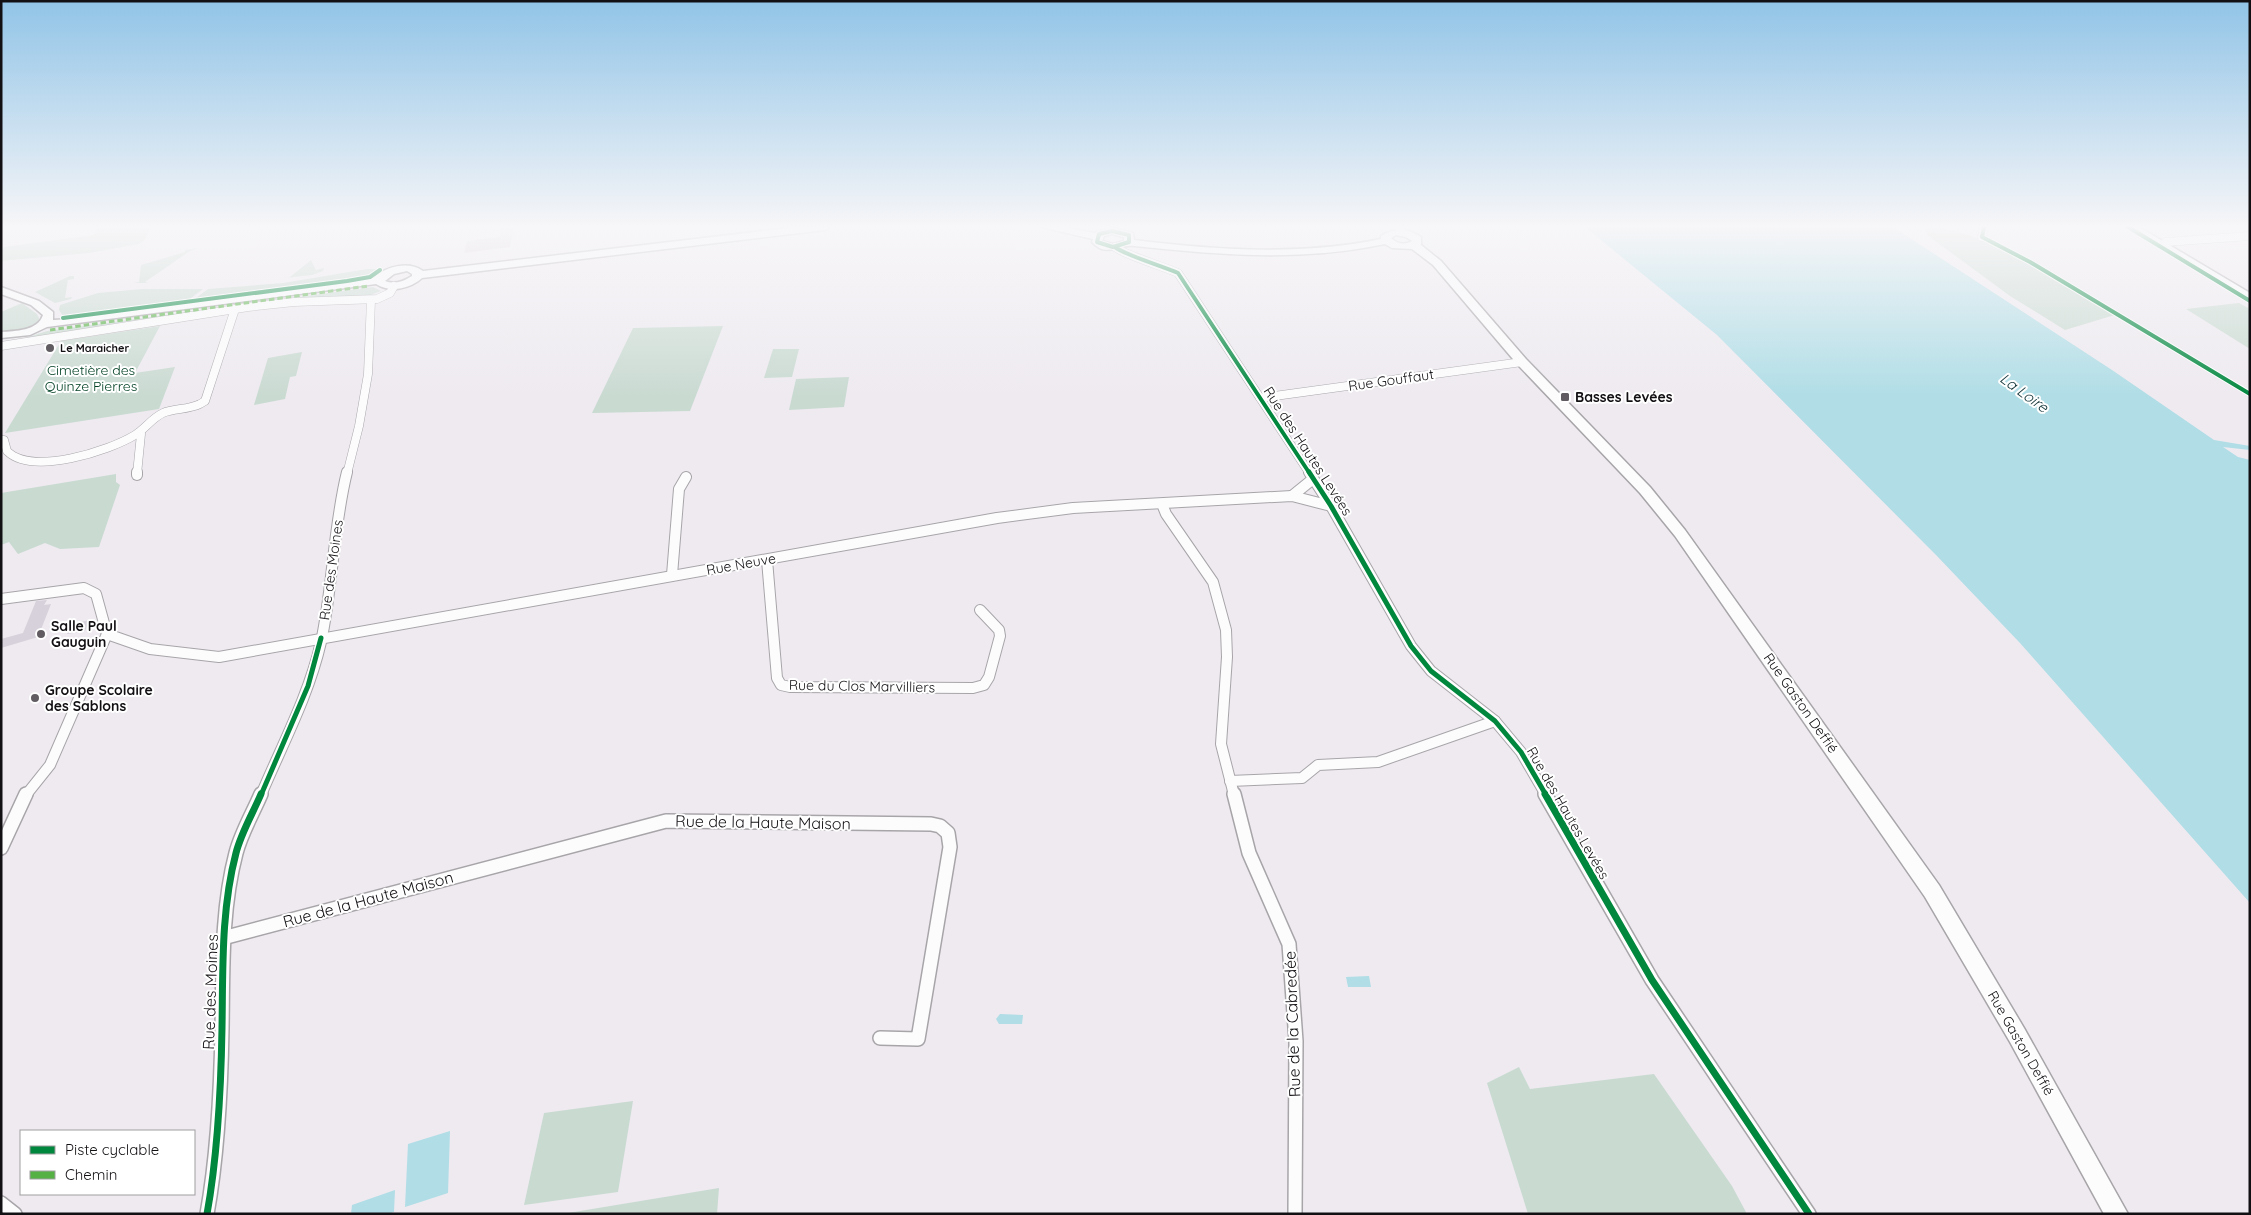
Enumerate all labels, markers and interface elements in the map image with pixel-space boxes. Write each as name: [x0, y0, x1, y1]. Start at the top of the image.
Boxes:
place label: Le Maraicher: [60, 341, 129, 355]
marker: Le Maraicher: [44, 342, 56, 354]
park label: Cimetière des Quinze Pierres: [45, 361, 137, 395]
street label: Rue Gouffaut: [1347, 365, 1435, 395]
water label: La Loire: [1996, 369, 2053, 417]
street label: Rue des Hautes Levées: [1260, 383, 1356, 519]
place label: Basses Levées: [1575, 388, 1673, 406]
marker: Basses Levées: [1559, 391, 1571, 403]
street label: Rue des Moines: [315, 519, 347, 621]
street label: Rue Neuve: [705, 549, 777, 579]
place label: Salle Paul Gauguin: [51, 617, 117, 651]
marker: Salle Paul Gauguin: [35, 628, 47, 640]
street label: Rue Gaston Deffié: [1760, 649, 1842, 757]
street label: Rue du Clos Marvilliers: [789, 676, 935, 696]
place label: Groupe Scolaire des Sablons: [45, 681, 153, 715]
marker: Groupe Scolaire des Sablons: [29, 692, 41, 704]
street label: Rue des Hautes Levées: [1523, 744, 1613, 882]
street label: Rue de la Haute Maison: [675, 810, 851, 834]
street label: Rue de la Haute Maison: [281, 867, 455, 931]
street label: Rue des Moines: [198, 934, 222, 1050]
street label: Rue de la Cabredée: [1279, 951, 1305, 1097]
street label: Rue Gaston Deffié: [1984, 987, 2058, 1099]
legend: [20, 1130, 195, 1195]
text: Piste cyclable: [65, 1140, 159, 1159]
text: Chemin: [65, 1165, 117, 1184]

